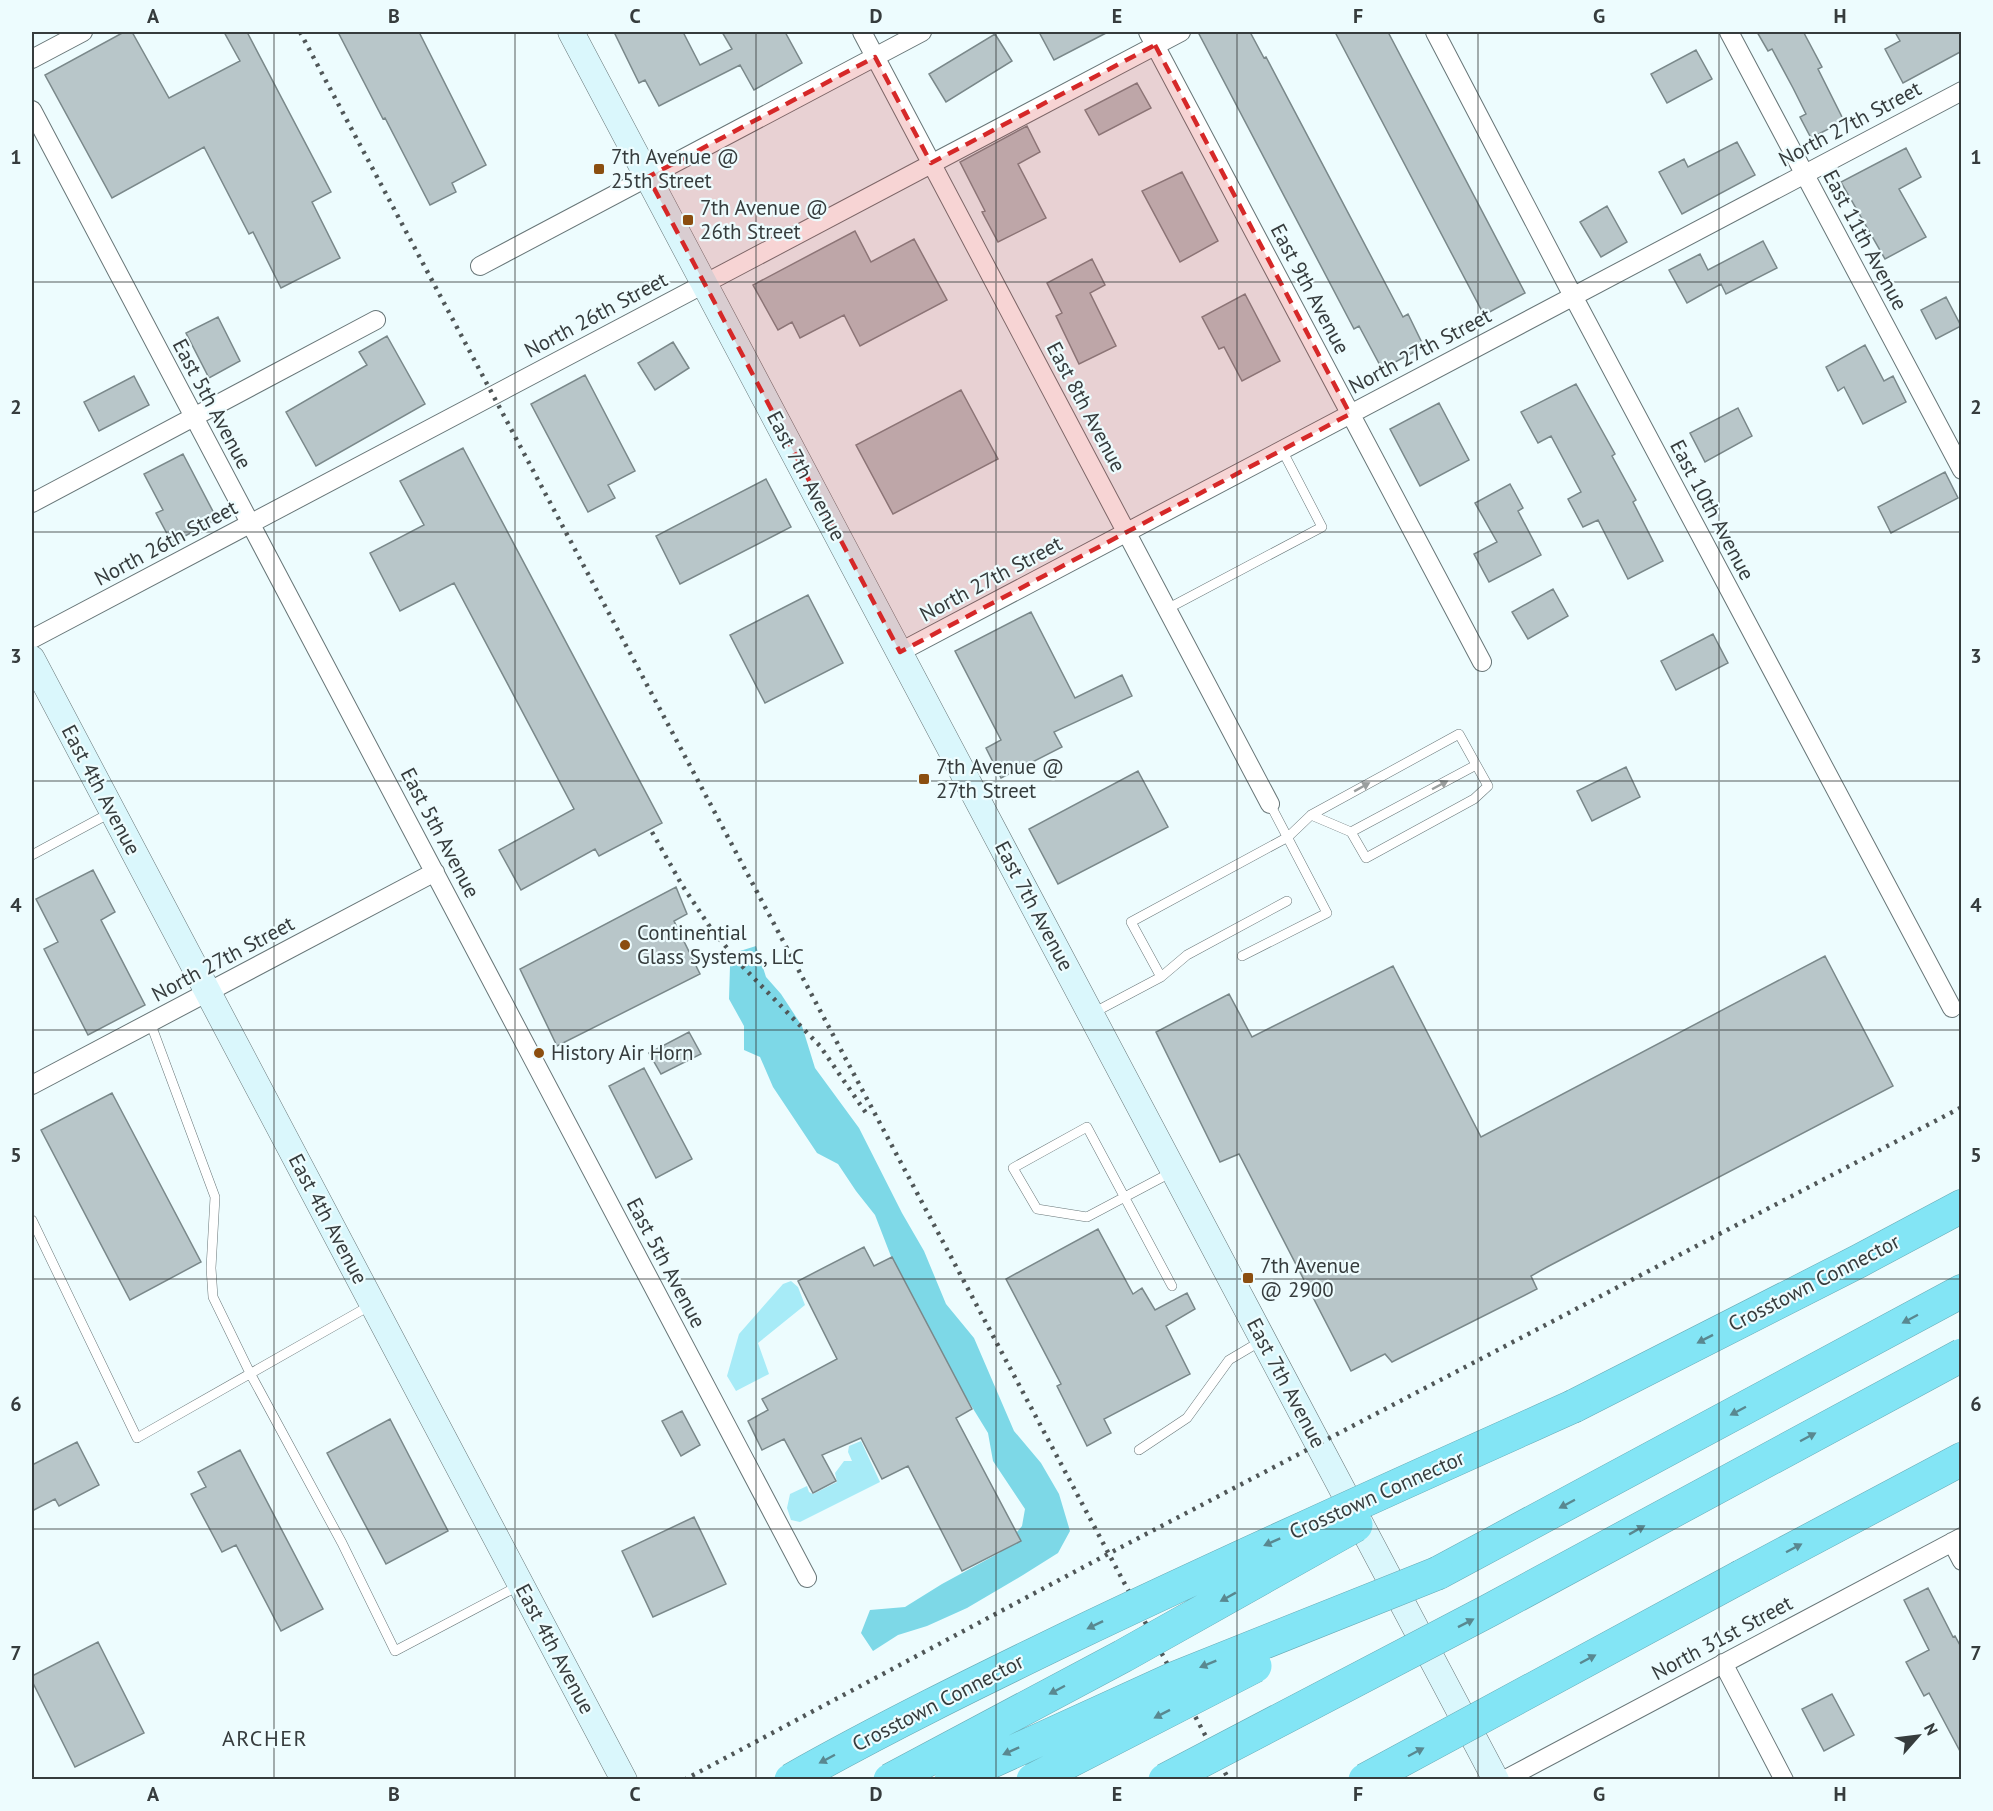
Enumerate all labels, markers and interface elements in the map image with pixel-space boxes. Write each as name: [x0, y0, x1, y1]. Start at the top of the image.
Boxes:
text: A: [147, 3, 160, 29]
text: B: [388, 3, 400, 29]
text: C: [629, 3, 641, 29]
text: D: [870, 3, 883, 29]
text: E: [1112, 3, 1122, 29]
text: F: [1353, 3, 1363, 29]
text: G: [1593, 3, 1605, 29]
text: H: [1833, 3, 1847, 29]
street label: North 27th Street: [1774, 75, 1926, 172]
place label: 7th Avenue @ 25th Street: [611, 143, 739, 194]
text: 1: [10, 144, 22, 170]
text: 1: [1970, 144, 1982, 170]
marker: 7th Avenue @ 25th Street: [592, 162, 606, 176]
street label: East 11th Avenue: [1817, 165, 1914, 315]
place label: 7th Avenue @ 26th Street: [700, 194, 828, 245]
marker: 7th Avenue @ 26th Street: [681, 213, 695, 227]
street label: East 9th Avenue: [1265, 219, 1356, 359]
street label: North 26th Street: [520, 266, 672, 364]
street label: North 27th Street: [1344, 302, 1496, 399]
street label: East 5th Avenue: [167, 334, 258, 474]
street label: East 8th Avenue: [1041, 337, 1132, 477]
text: 2: [10, 394, 22, 420]
text: 2: [1970, 394, 1982, 420]
street label: East 7th Avenue: [761, 406, 852, 545]
street label: East 10th Avenue: [1664, 435, 1761, 585]
street label: North 26th Street: [90, 494, 242, 592]
street label: North 27th Street: [915, 530, 1067, 627]
text: 3: [10, 643, 22, 669]
text: 3: [1970, 643, 1982, 669]
street label: East 4th Avenue: [56, 720, 147, 860]
place label: 7th Avenue @ 27th Street: [936, 753, 1064, 804]
street label: East 5th Avenue: [395, 763, 486, 903]
marker: 7th Avenue @ 27th Street: [917, 772, 931, 786]
one-way arrow: [1432, 780, 1449, 790]
one-way arrow: [1354, 782, 1371, 792]
street label: East 7th Avenue: [989, 836, 1080, 975]
text: 4: [10, 892, 22, 918]
text: 4: [1970, 892, 1982, 918]
street label: North 27th Street: [147, 910, 299, 1007]
place label: Continential Glass Systems, LLC: [637, 919, 804, 970]
marker: Continential Glass Systems, LLC: [618, 938, 632, 952]
place label: History Air Horn: [551, 1039, 694, 1066]
marker: History Air Horn: [532, 1046, 546, 1060]
text: 5: [10, 1142, 22, 1168]
text: 5: [1970, 1142, 1982, 1168]
street label: East 4th Avenue: [283, 1149, 374, 1289]
street label: East 5th Avenue: [621, 1193, 712, 1333]
street label: Crosstown Connector: [1724, 1228, 1904, 1337]
place label: 7th Avenue @ 2900: [1260, 1252, 1360, 1303]
marker: 7th Avenue @ 2900: [1241, 1271, 1255, 1285]
street label: East 7th Avenue: [1241, 1313, 1332, 1452]
one-way arrow: [1901, 1314, 1918, 1324]
one-way arrow: [1696, 1335, 1713, 1344]
text: 6: [10, 1391, 22, 1417]
text: 6: [1970, 1391, 1982, 1417]
one-way arrow: [1729, 1406, 1746, 1416]
one-way arrow: [1800, 1432, 1817, 1442]
street label: Crosstown Connector: [1285, 1444, 1469, 1545]
one-way arrow: [1558, 1499, 1575, 1509]
one-way arrow: [1629, 1525, 1646, 1535]
one-way arrow: [1262, 1537, 1280, 1547]
one-way arrow: [1785, 1543, 1802, 1553]
street label: East 4th Avenue: [510, 1579, 601, 1719]
street label: North 31st Street: [1647, 1589, 1797, 1686]
one-way arrow: [1220, 1591, 1237, 1601]
one-way arrow: [1457, 1618, 1474, 1628]
one-way arrow: [1087, 1621, 1104, 1630]
text: 7: [10, 1640, 22, 1666]
text: 7: [1970, 1640, 1982, 1666]
street label: Crosstown Connector: [848, 1648, 1028, 1757]
one-way arrow: [1580, 1654, 1597, 1664]
one-way arrow: [1199, 1659, 1217, 1669]
one-way arrow: [1049, 1685, 1066, 1695]
north arrow: [1888, 1706, 1948, 1766]
one-way arrow: [1153, 1709, 1170, 1719]
text: N: [1920, 1720, 1943, 1738]
district label: ARCHER: [222, 1724, 308, 1752]
one-way arrow: [1001, 1746, 1019, 1756]
one-way arrow: [1408, 1747, 1425, 1757]
one-way arrow: [818, 1754, 835, 1764]
text: A: [147, 1781, 160, 1807]
text: B: [388, 1781, 400, 1807]
text: C: [629, 1781, 641, 1807]
text: D: [870, 1781, 883, 1807]
text: E: [1112, 1781, 1122, 1807]
text: F: [1353, 1781, 1363, 1807]
text: G: [1593, 1781, 1605, 1807]
text: H: [1833, 1781, 1847, 1807]

